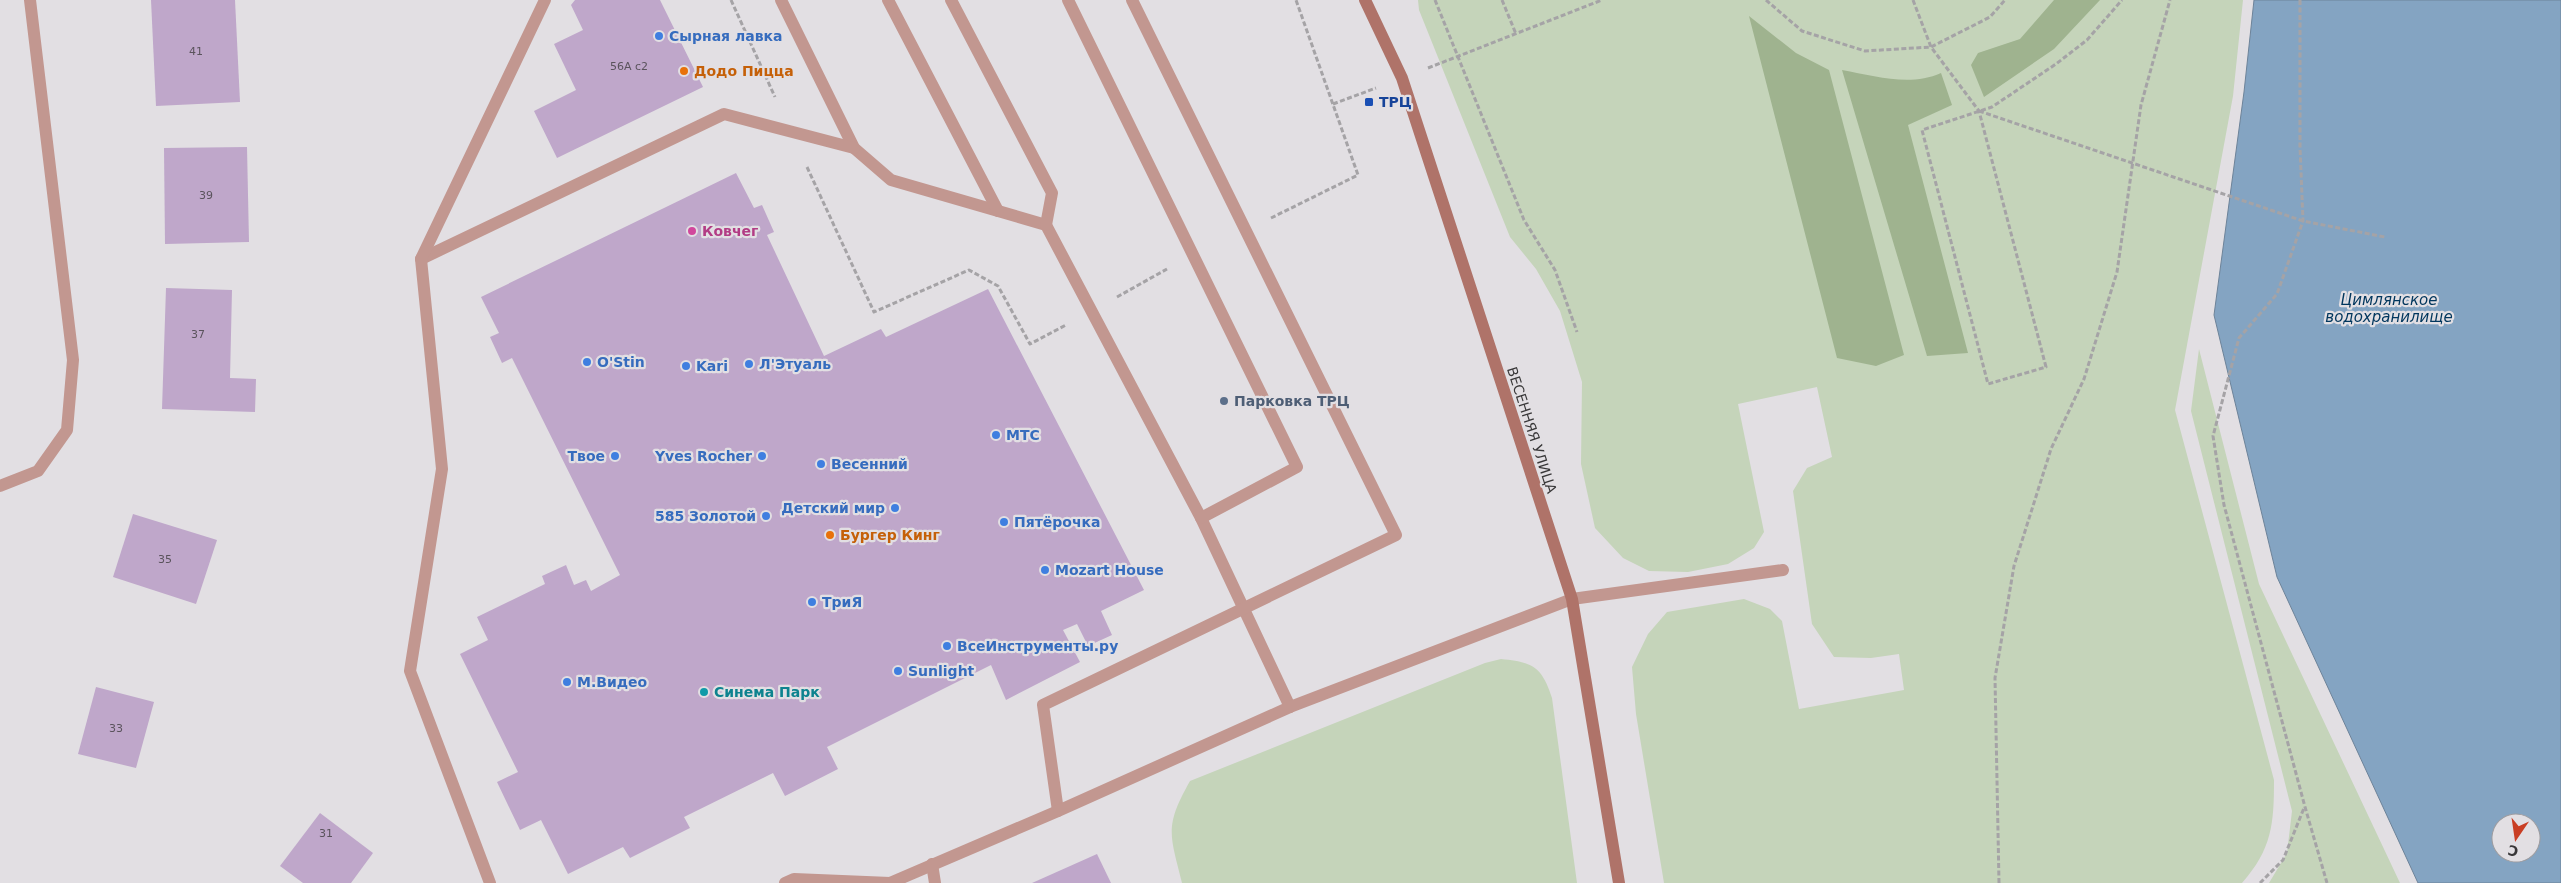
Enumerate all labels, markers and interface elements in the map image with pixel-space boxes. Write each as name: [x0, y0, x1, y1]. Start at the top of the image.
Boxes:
place label: Сырная лавка: [669, 28, 782, 44]
marker: Сырная лавка: [653, 30, 665, 42]
house number: 41: [189, 45, 203, 58]
house number: 56А с2: [610, 60, 648, 73]
place label: Додо Пицца: [694, 63, 794, 79]
marker: Додо Пицца: [678, 65, 690, 77]
place label: ТРЦ: [1379, 94, 1412, 110]
marker: ТРЦ: [1363, 96, 1375, 108]
house number: 39: [199, 189, 213, 202]
place label: Ковчег: [702, 223, 758, 239]
marker: Ковчег: [686, 225, 698, 237]
water label: Цимлянское водохранилище: [2325, 291, 2453, 326]
house number: 37: [191, 328, 205, 341]
place label: O'Stin: [597, 354, 645, 370]
marker: O'Stin: [581, 356, 593, 368]
place label: Л'Этуаль: [759, 356, 831, 372]
place label: Kari: [696, 358, 728, 374]
marker: Л'Этуаль: [743, 358, 755, 370]
marker: Kari: [680, 360, 692, 372]
street label: ВЕСЕННЯЯ УЛИЦА: [1504, 365, 1560, 496]
place label: Парковка ТРЦ: [1234, 393, 1350, 409]
marker: Парковка ТРЦ: [1218, 395, 1230, 407]
place label: МТС: [1006, 427, 1040, 443]
marker: МТС: [990, 429, 1002, 441]
place label: Твое: [567, 448, 605, 464]
place label: Yves Rocher: [654, 448, 752, 464]
marker: Твое: [609, 450, 621, 462]
marker: Yves Rocher: [756, 450, 768, 462]
place label: Весенний: [831, 456, 908, 472]
marker: Весенний: [815, 458, 827, 470]
place label: Детский мир: [781, 500, 885, 516]
marker: Детский мир: [889, 502, 901, 514]
place label: 585 Золотой: [655, 508, 756, 524]
marker: 585 Золотой: [760, 510, 772, 522]
place label: Пятёрочка: [1014, 514, 1101, 530]
marker: Пятёрочка: [998, 516, 1010, 528]
place label: Бургер Кинг: [840, 527, 940, 543]
marker: Бургер Кинг: [824, 529, 836, 541]
house number: 35: [158, 553, 172, 566]
place label: Mozart House: [1055, 562, 1164, 578]
marker: Mozart House: [1039, 564, 1051, 576]
place label: ТриЯ: [822, 594, 862, 610]
marker: ТриЯ: [806, 596, 818, 608]
place label: ВсеИнструменты.ру: [957, 638, 1118, 654]
marker: ВсеИнструменты.ру: [941, 640, 953, 652]
place label: Sunlight: [908, 663, 975, 679]
marker: Sunlight: [892, 665, 904, 677]
place label: М.Видео: [577, 674, 648, 690]
marker: М.Видео: [561, 676, 573, 688]
place label: Синема Парк: [714, 684, 820, 700]
marker: Синема Парк: [698, 686, 710, 698]
house number: 33: [109, 722, 123, 735]
north arrow: [2491, 813, 2541, 863]
house number: 31: [319, 827, 333, 840]
text: С: [2506, 842, 2520, 860]

